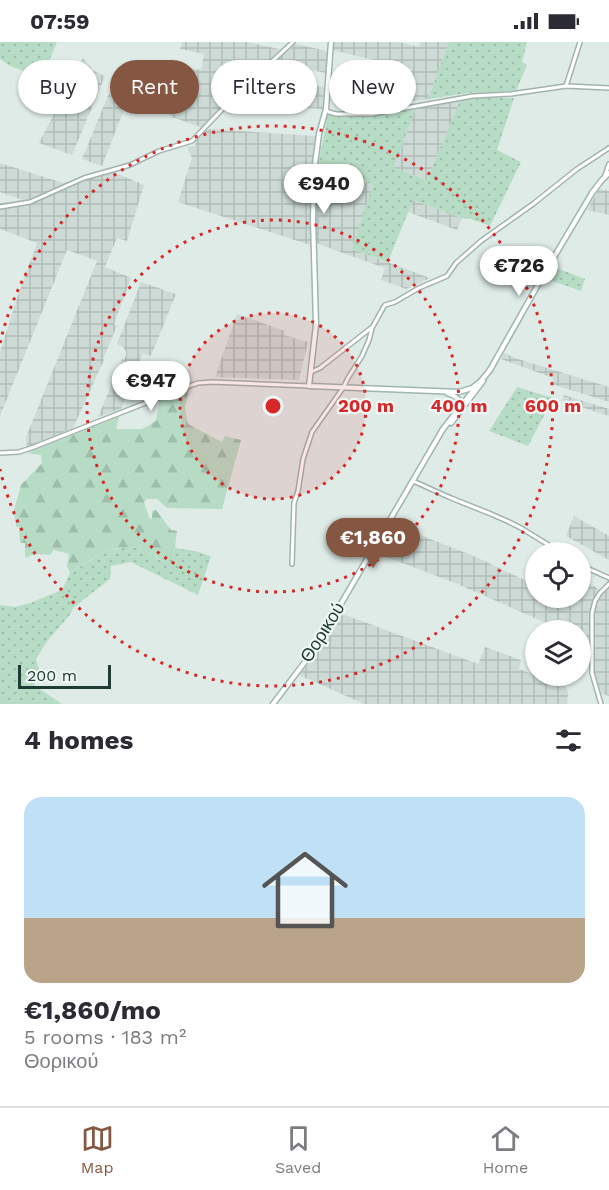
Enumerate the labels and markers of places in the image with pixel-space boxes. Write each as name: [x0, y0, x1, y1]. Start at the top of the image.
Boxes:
pin: €940: [288, 164, 360, 215]
pin: €726: [483, 246, 555, 297]
pin: €947: [115, 361, 187, 412]
centre of rings: [263, 396, 283, 416]
pin: €1,860: [324, 518, 422, 569]

